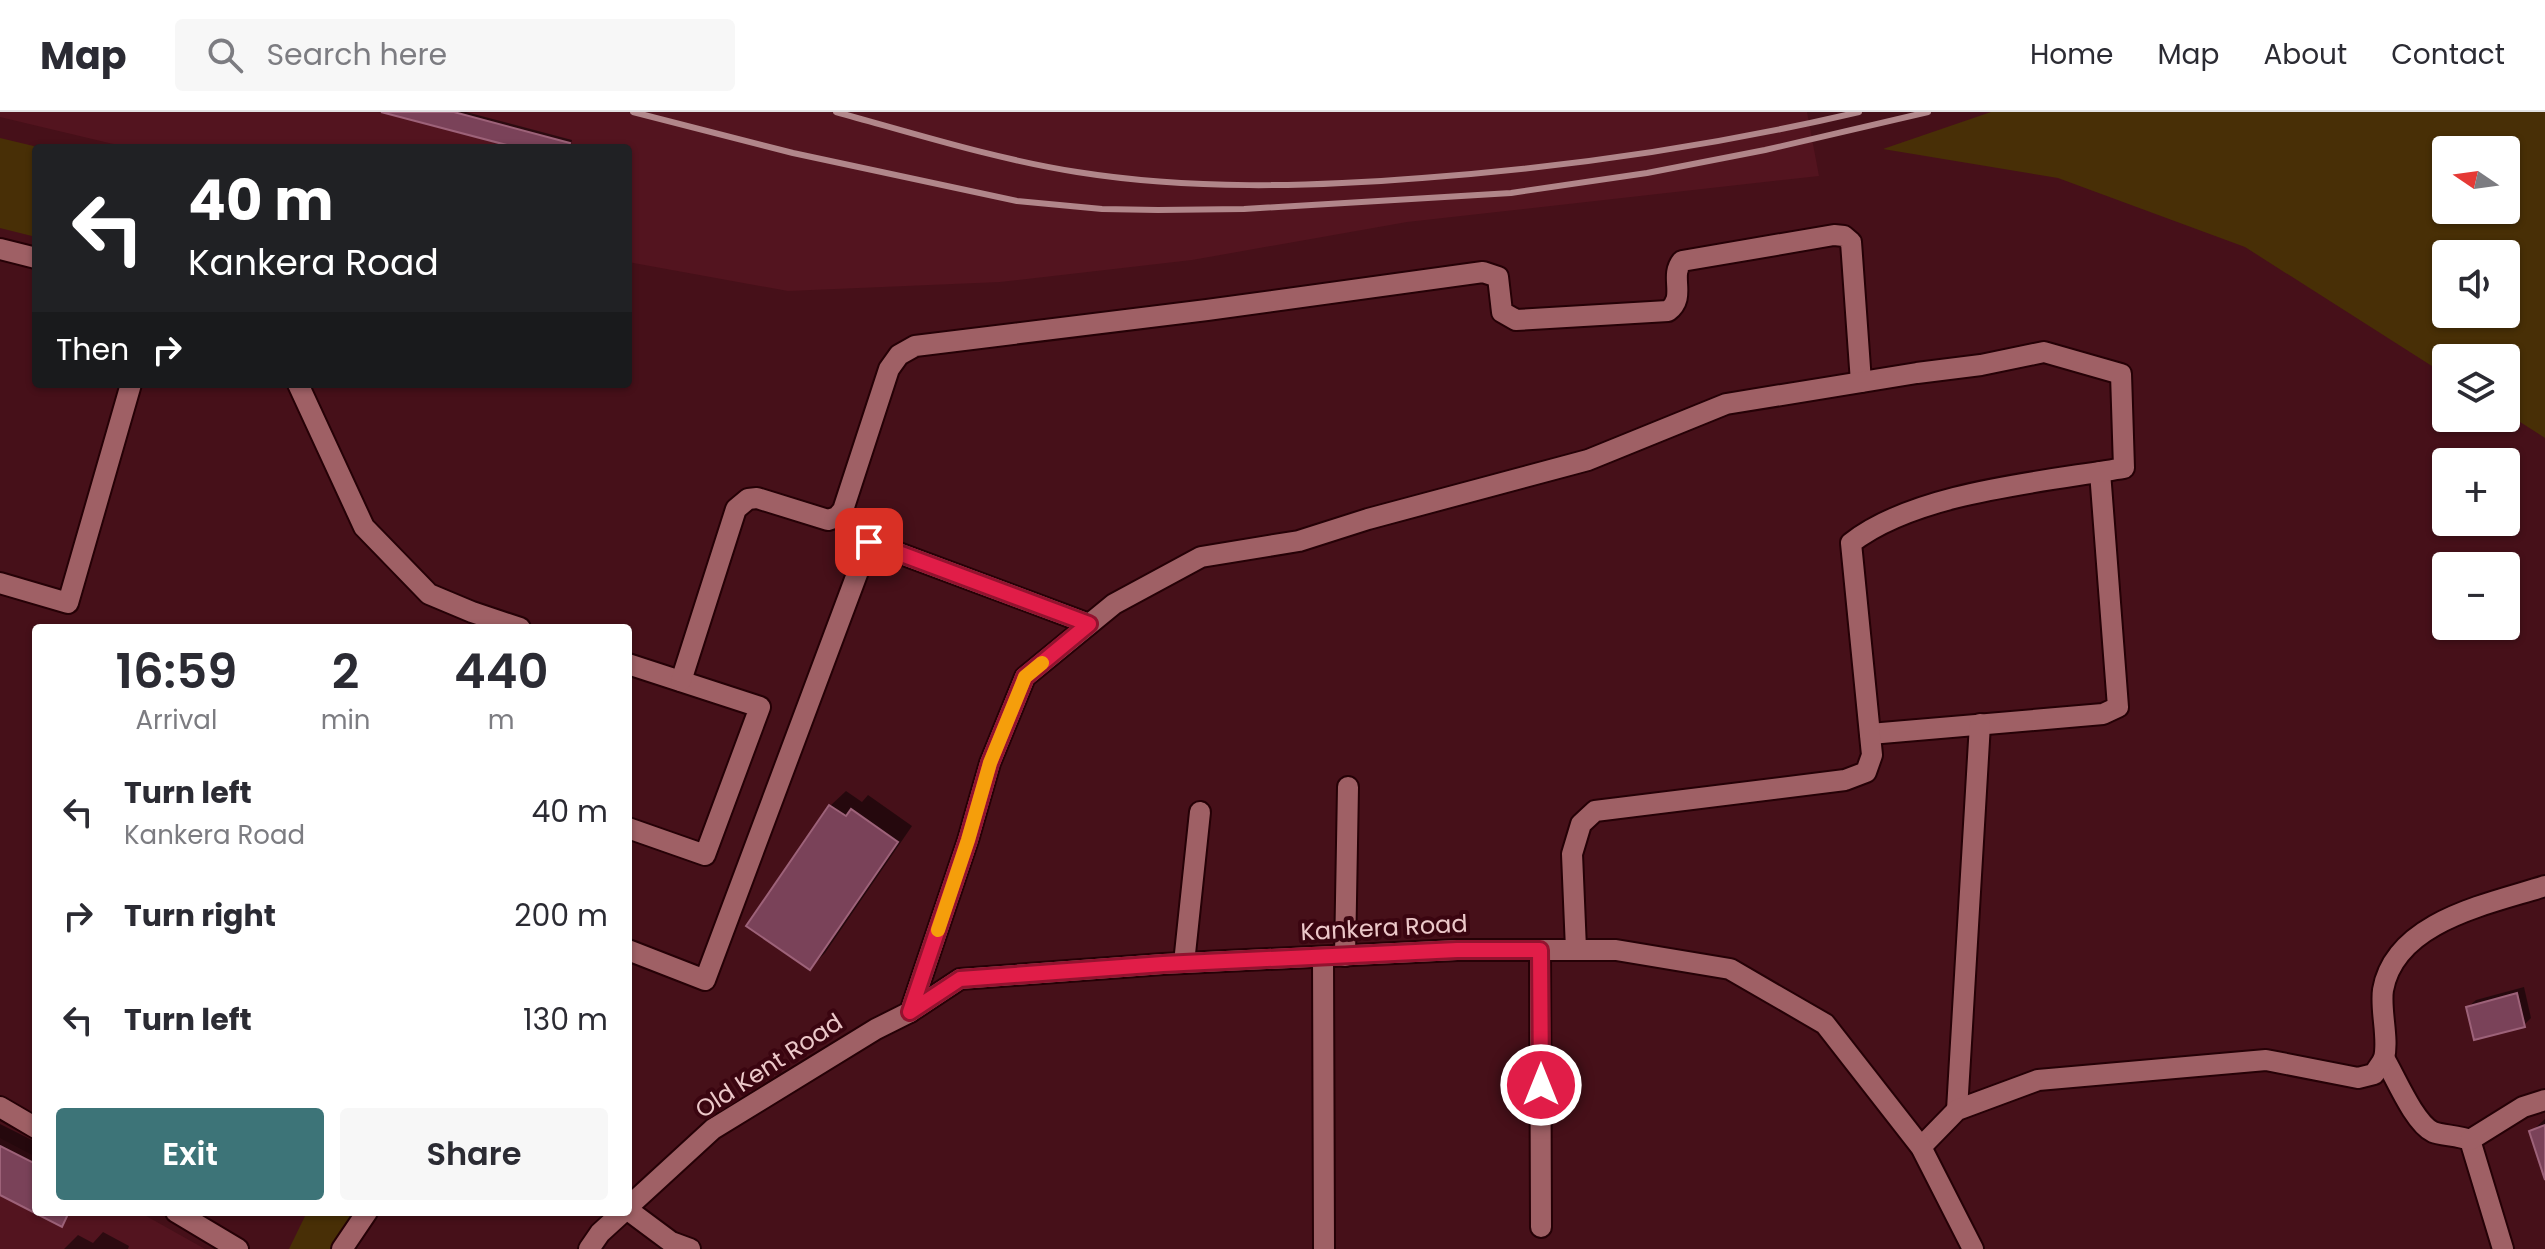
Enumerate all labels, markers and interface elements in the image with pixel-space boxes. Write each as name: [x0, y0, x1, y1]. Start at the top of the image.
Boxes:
search box: [175, 19, 735, 91]
text: Map: [40, 29, 127, 82]
icon: search: [203, 33, 247, 77]
text: Search here: [267, 33, 447, 76]
text: Home: [2030, 35, 2113, 74]
text: Map: [2157, 35, 2219, 74]
text: About: [2263, 35, 2347, 74]
text: Contact: [2391, 35, 2505, 74]
north arrow: [2432, 136, 2520, 224]
map controls: [2432, 136, 2520, 640]
text: 40 m: [188, 161, 334, 240]
icon: left: [56, 176, 160, 280]
text: Kankera Road: [188, 237, 439, 288]
button: sound: [2432, 240, 2520, 328]
text: Then: [56, 328, 129, 371]
icon: right: [145, 328, 189, 372]
button: layers: [2432, 344, 2520, 432]
button: +: [2432, 448, 2520, 536]
pin: [835, 508, 903, 576]
icon: arrive: [847, 520, 891, 564]
button: −: [2432, 552, 2520, 640]
text: 16:59: [116, 638, 237, 705]
text: 2: [332, 638, 359, 705]
text: 440: [454, 638, 548, 705]
text: Arrival: [135, 702, 217, 738]
text: min: [321, 702, 371, 738]
text: m: [488, 702, 515, 738]
text: Turn left: [124, 771, 252, 814]
icon: left: [56, 790, 100, 834]
text: 40 m: [531, 790, 608, 833]
text: Kankera Road: [124, 817, 305, 853]
icon: right: [56, 894, 100, 938]
text: Turn right: [124, 894, 276, 937]
text: 200 m: [514, 894, 608, 937]
street label: Kankera Road: [1300, 907, 1468, 948]
icon: left: [56, 998, 100, 1042]
text: Turn left: [124, 998, 252, 1041]
text: 130 m: [523, 998, 608, 1041]
street label: Old Kent Road: [689, 1006, 849, 1126]
position arrow: [1499, 1043, 1583, 1127]
button: Exit: [56, 1108, 324, 1200]
button: Share: [340, 1108, 608, 1200]

